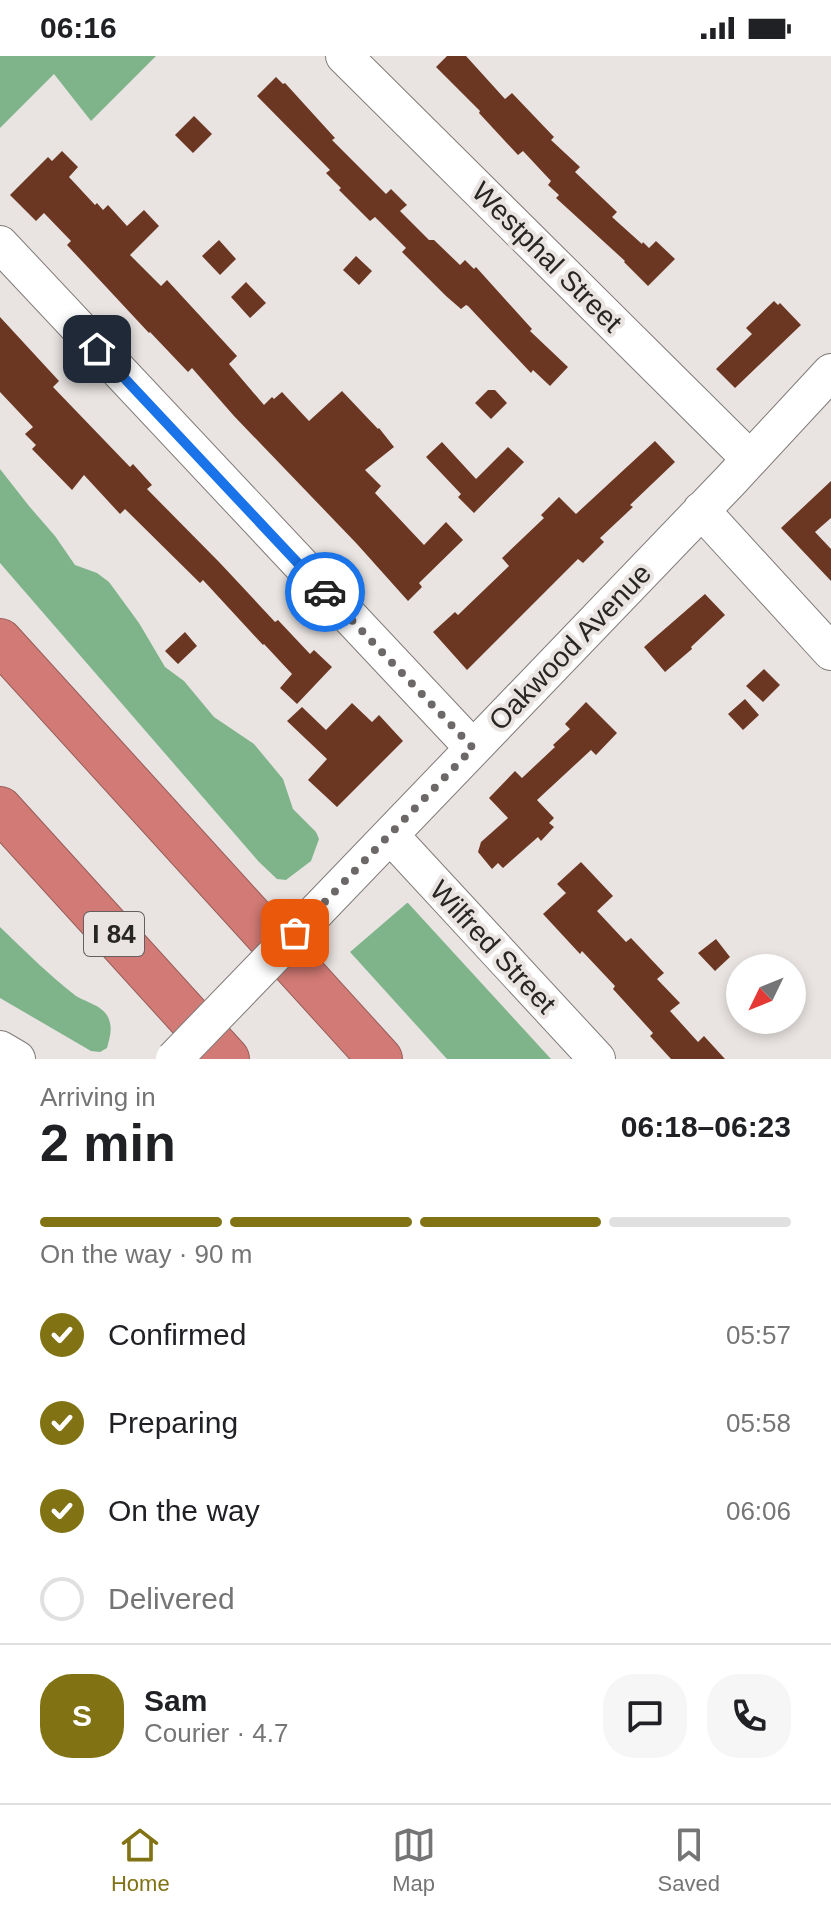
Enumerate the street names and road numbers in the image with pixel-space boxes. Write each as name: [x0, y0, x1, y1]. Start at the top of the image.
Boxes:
street label: Westphal Street: [466, 176, 628, 338]
street label: Oakwood Avenue: [483, 557, 657, 737]
street label: Wilfred Street: [424, 874, 562, 1020]
road number: I 84: [84, 912, 144, 956]

